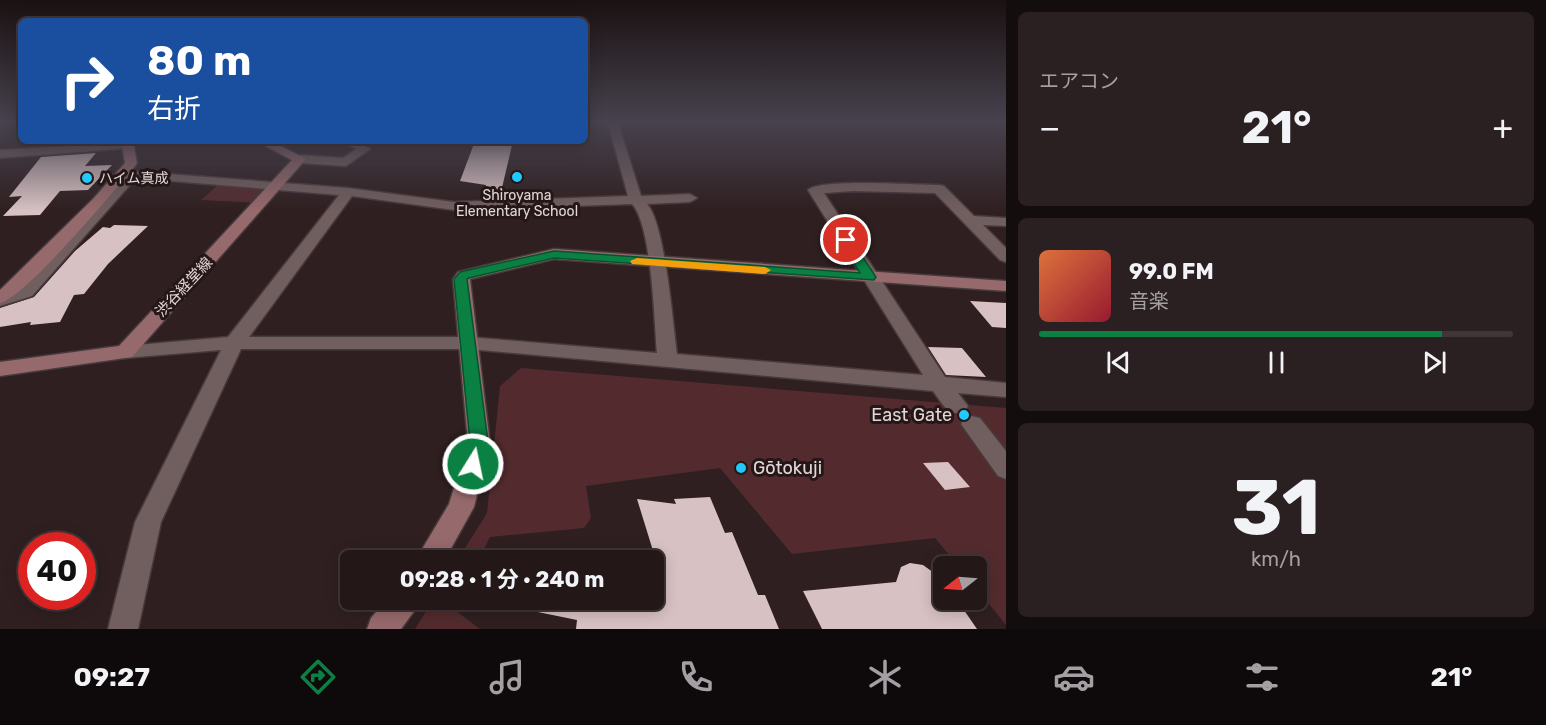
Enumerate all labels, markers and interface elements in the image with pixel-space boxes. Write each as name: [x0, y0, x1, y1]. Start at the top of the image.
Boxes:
text: 80 m: [147, 36, 251, 86]
icon: right: [48, 42, 126, 120]
text: エアコン: [1039, 69, 1119, 93]
text: 右折: [147, 93, 201, 125]
text: 21°: [1241, 101, 1312, 154]
text: −: [1039, 108, 1060, 147]
text: +: [1492, 108, 1513, 147]
place label: ハイム真成: [99, 170, 168, 187]
marker: Shiroyama Elementary School: [510, 170, 524, 184]
marker: ハイム真成: [80, 171, 94, 185]
place label: Shiroyama Elementary School: [456, 187, 578, 220]
pin: [820, 214, 871, 265]
icon: arrive: [829, 223, 862, 256]
street label: 渋谷経堂線: [152, 253, 216, 321]
text: 99.0 FM: [1129, 258, 1214, 285]
text: 音楽: [1129, 289, 1169, 313]
icon: previous: [1102, 346, 1135, 379]
icon: pause: [1260, 346, 1293, 379]
icon: next: [1418, 346, 1451, 379]
place label: East Gate: [871, 404, 952, 426]
marker: East Gate: [957, 408, 971, 422]
position arrow: [441, 432, 505, 496]
place label: Gōtokuji: [753, 457, 822, 479]
marker: Gōtokuji: [734, 461, 748, 475]
text: 31: [1231, 461, 1321, 554]
speed limit sign: 40: [18, 532, 96, 610]
text: km/h: [1251, 547, 1301, 571]
north arrow: [933, 556, 987, 610]
map controls: [933, 556, 987, 610]
text: 09:28 · 1 分 · 240 m: [400, 566, 604, 593]
icon: directions: [297, 656, 339, 698]
icon: music: [486, 656, 528, 698]
icon: phone: [675, 656, 717, 698]
icon: climate: [864, 656, 906, 698]
icon: car: [1053, 656, 1095, 698]
icon: filters: [1241, 656, 1283, 698]
text: 09:27: [73, 661, 150, 693]
text: 21°: [1430, 661, 1472, 693]

